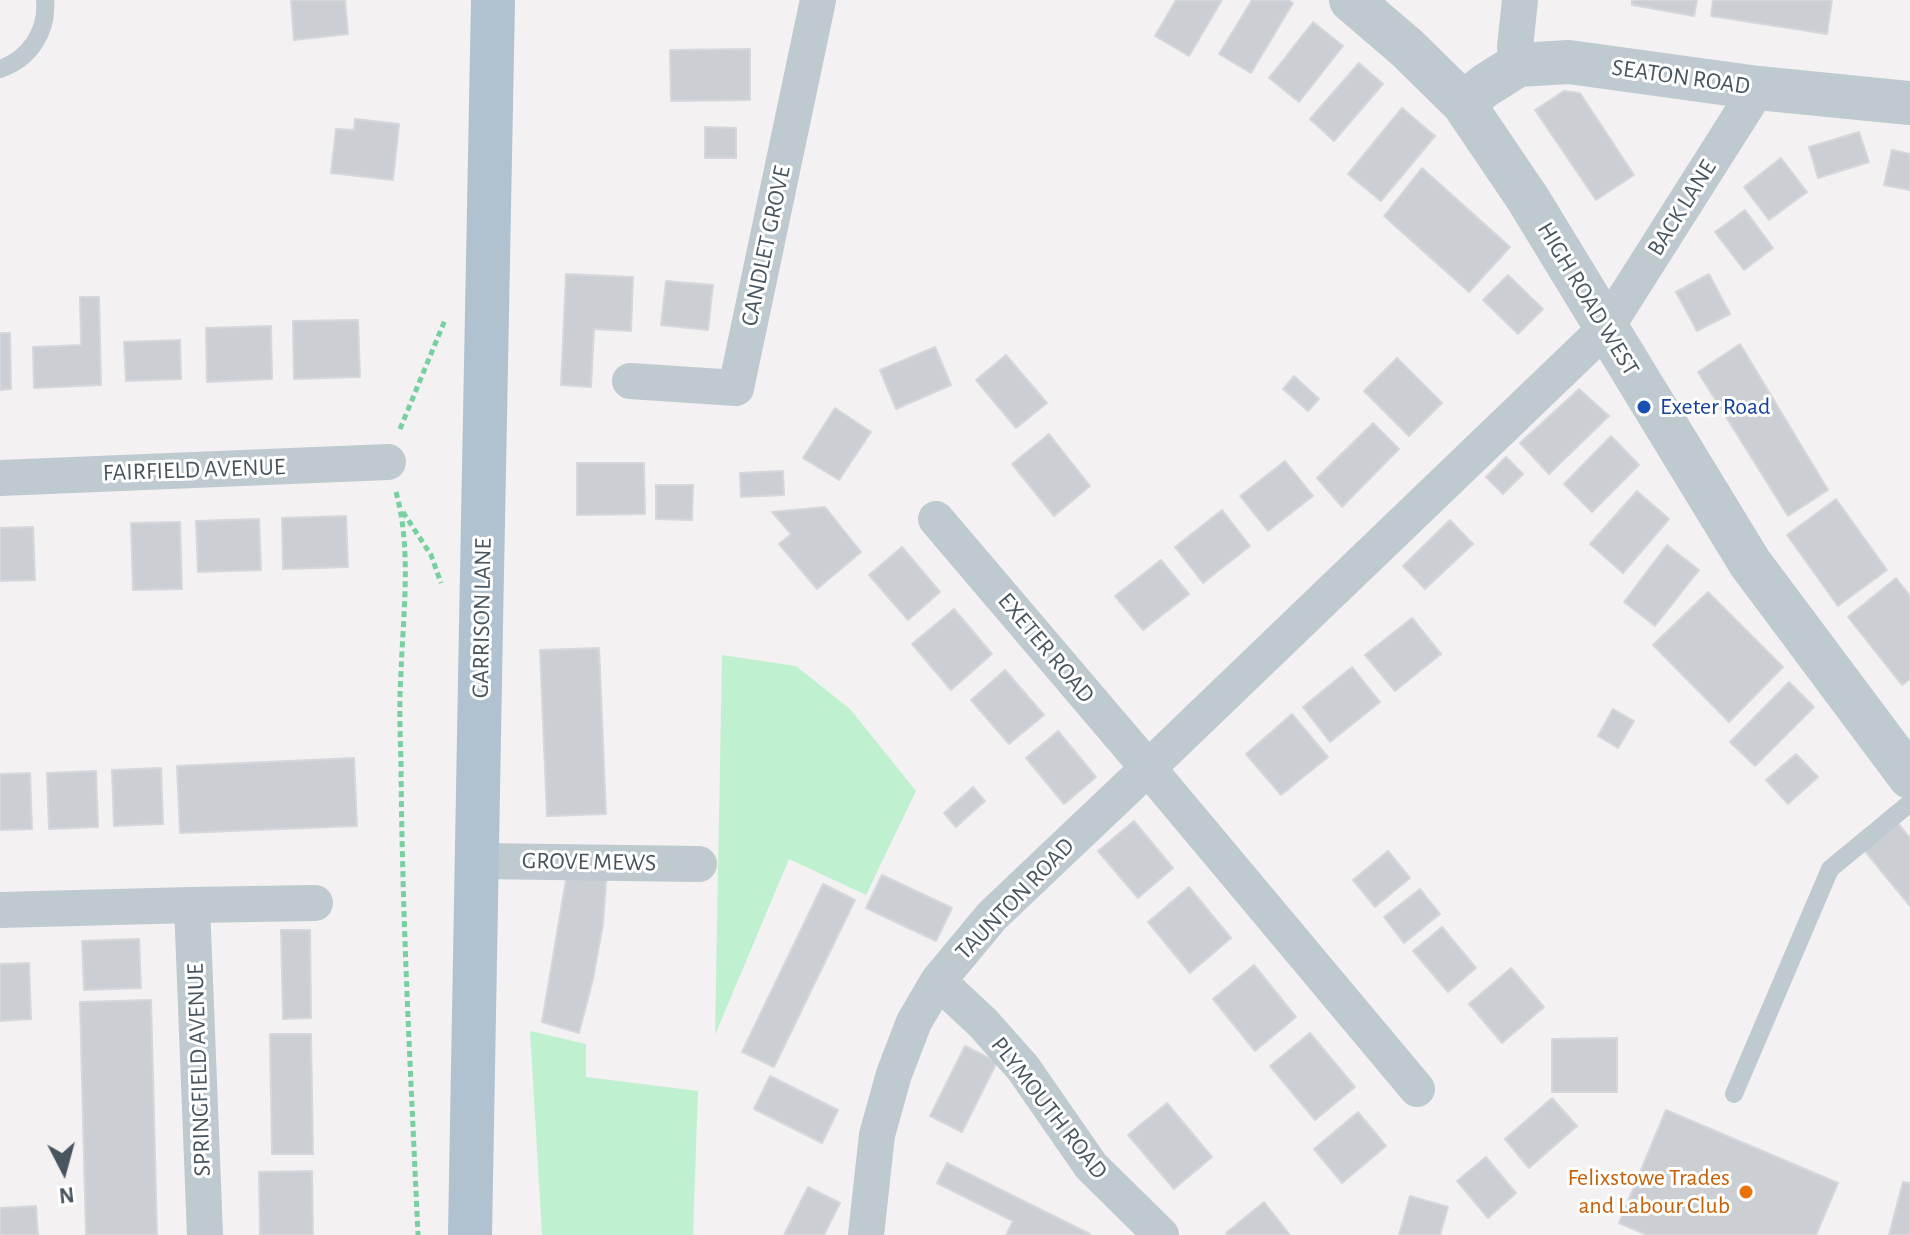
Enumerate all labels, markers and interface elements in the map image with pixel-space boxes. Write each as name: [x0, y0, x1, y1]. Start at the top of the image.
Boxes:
street label: SEATON ROAD: [1610, 53, 1752, 101]
street label: BACK LANE: [1641, 155, 1723, 261]
street label: CANDLET GROVE: [735, 163, 797, 329]
street label: HIGH ROAD WEST: [1531, 217, 1645, 381]
place label: Exeter Road: [1660, 393, 1771, 421]
marker: Exeter Road: [1635, 398, 1653, 416]
street label: FAIRFIELD AVENUE: [102, 452, 286, 488]
street label: GARRISON LANE: [466, 538, 498, 698]
street label: EXETER ROAD: [991, 587, 1101, 709]
street label: TAUNTON ROAD: [950, 832, 1080, 966]
street label: GROVE MEWS: [522, 846, 656, 878]
street label: SPRINGFIELD AVENUE: [181, 963, 217, 1177]
street label: PLYMOUTH ROAD: [985, 1031, 1113, 1185]
north arrow: [24, 1131, 104, 1211]
place label: Felixstowe Trades and Labour Club: [1568, 1164, 1730, 1220]
text: N: [58, 1183, 75, 1207]
marker: Felixstowe Trades and Labour Club: [1737, 1183, 1755, 1201]

